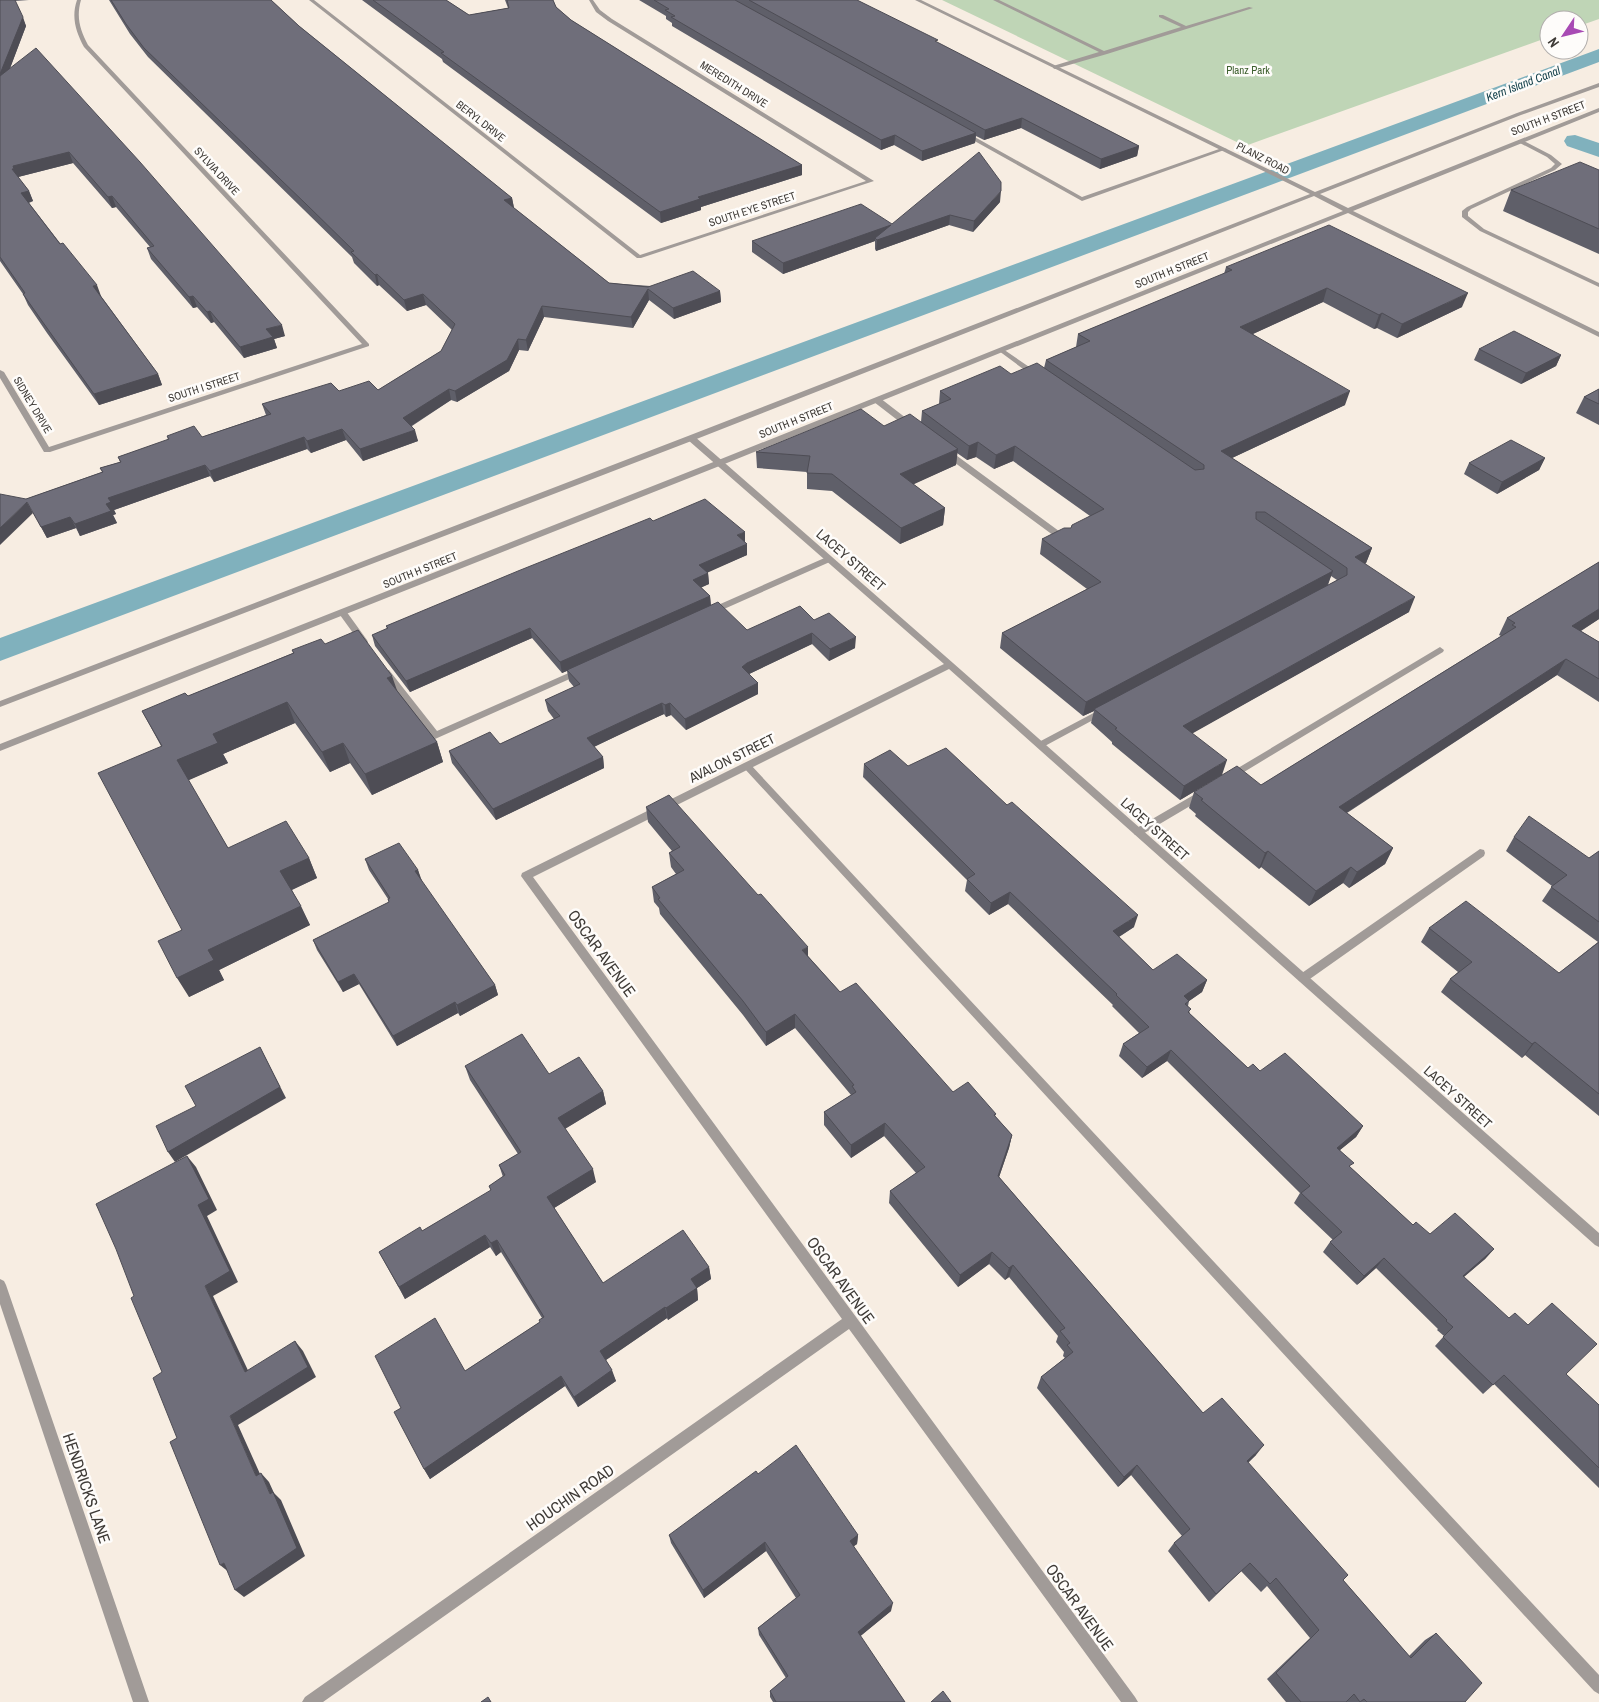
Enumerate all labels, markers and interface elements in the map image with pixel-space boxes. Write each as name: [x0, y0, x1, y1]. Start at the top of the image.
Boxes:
north arrow: [1539, 10, 1589, 60]
text: N: [1544, 34, 1563, 51]
street label: MEREDITH DRIVE: [698, 58, 770, 110]
water label: Kern Island Canal: [1484, 62, 1563, 105]
park label: Planz Park: [1226, 63, 1270, 77]
street label: BERYL DRIVE: [453, 97, 509, 145]
street label: SOUTH H STREET: [1509, 97, 1588, 139]
street label: PLANZ ROAD: [1234, 139, 1292, 177]
street label: SYLVIA DRIVE: [191, 144, 243, 198]
street label: SOUTH EYE STREET: [707, 188, 798, 230]
street label: SOUTH H STREET: [1133, 249, 1212, 291]
street label: SOUTH I STREET: [166, 369, 242, 405]
street label: SIDNEY DRIVE: [11, 374, 55, 436]
street label: SOUTH H STREET: [757, 399, 836, 441]
street label: LACEY STREET: [813, 525, 889, 595]
street label: SOUTH H STREET: [381, 549, 460, 591]
street label: AVALON STREET: [685, 729, 778, 787]
street label: LACEY STREET: [1117, 794, 1193, 864]
street label: OSCAR AVENUE: [563, 905, 641, 1001]
street label: LACEY STREET: [1420, 1062, 1496, 1132]
street label: OSCAR AVENUE: [802, 1232, 880, 1328]
street label: HENDRICKS LANE: [58, 1430, 116, 1546]
street label: HOUCHIN ROAD: [522, 1459, 618, 1535]
street label: OSCAR AVENUE: [1041, 1559, 1119, 1655]

